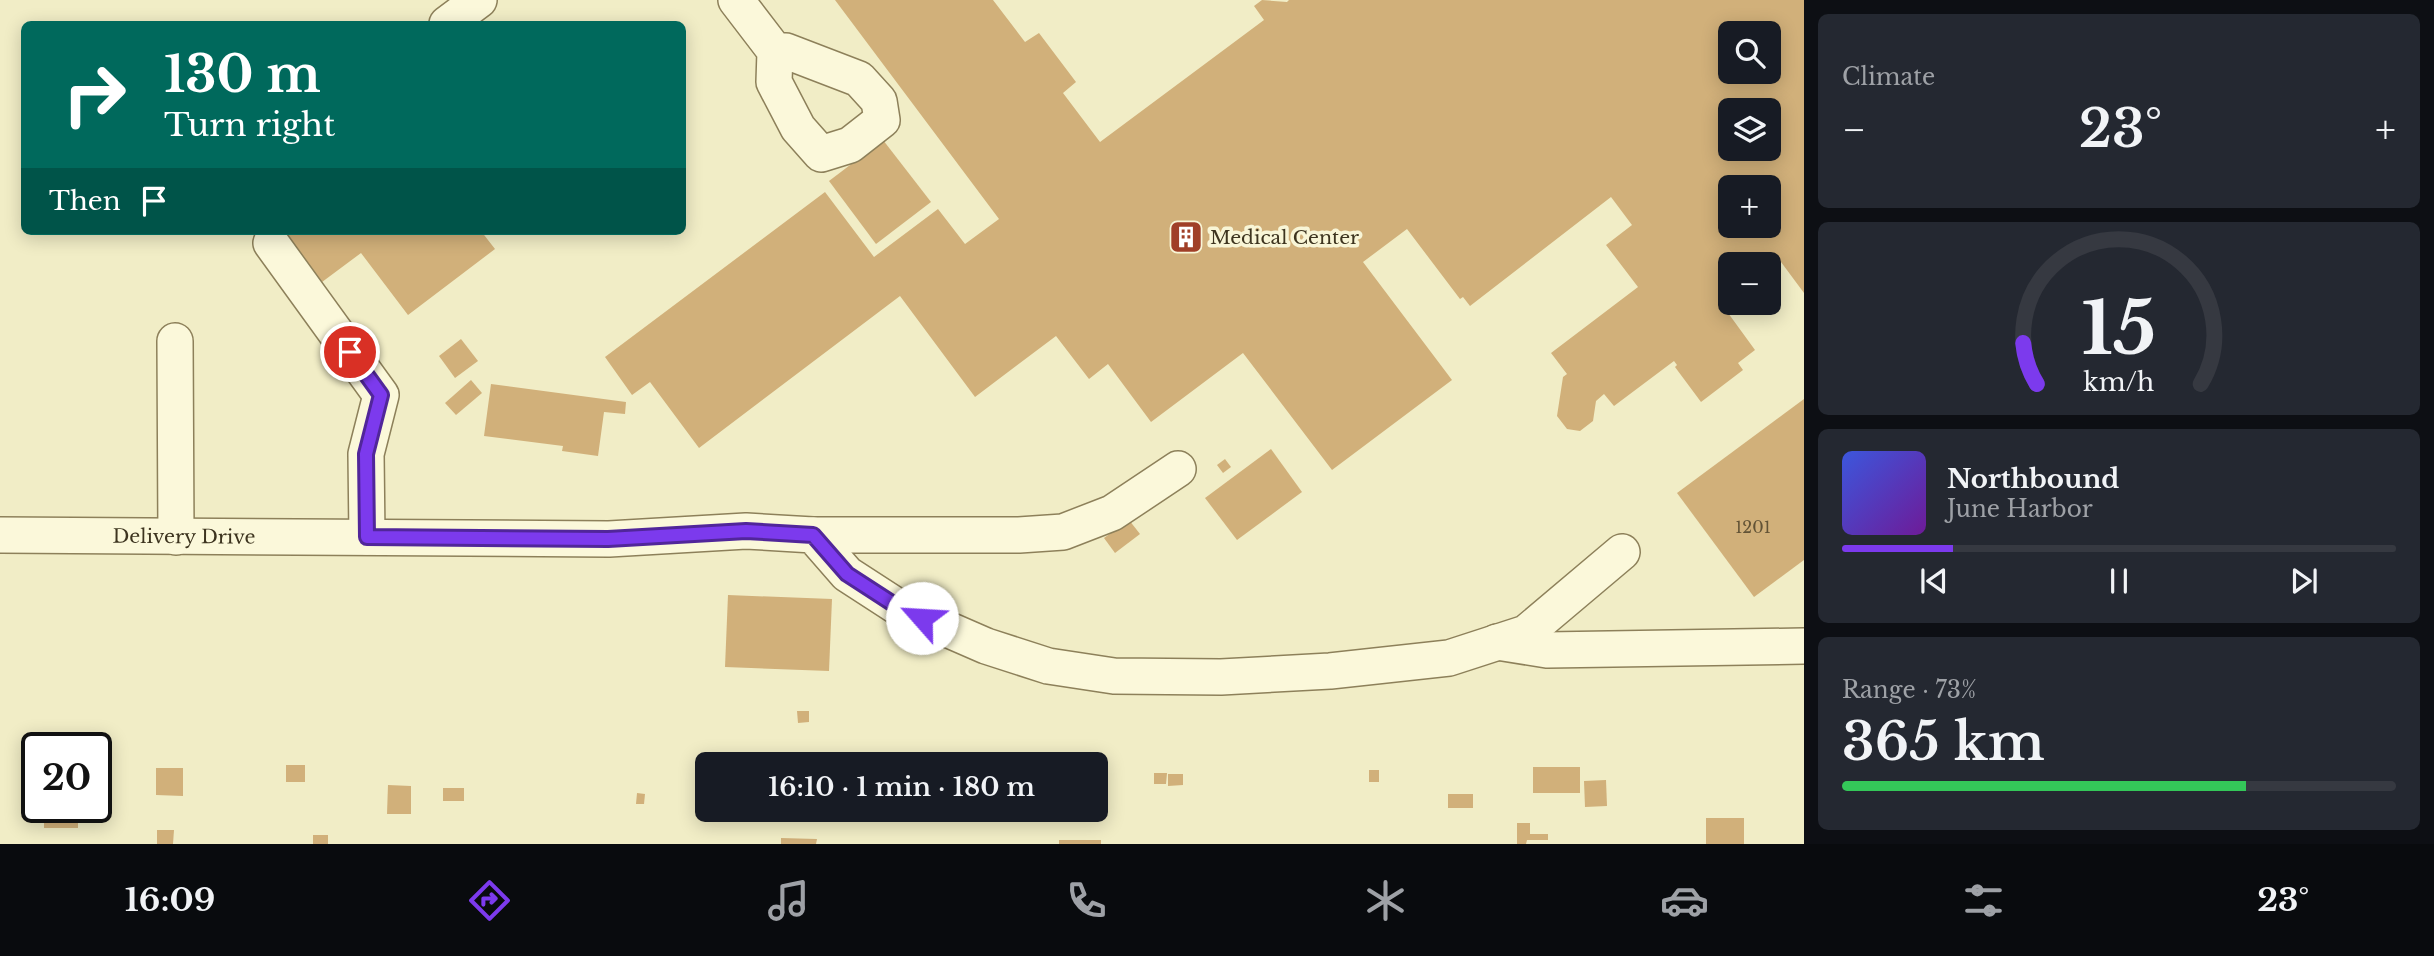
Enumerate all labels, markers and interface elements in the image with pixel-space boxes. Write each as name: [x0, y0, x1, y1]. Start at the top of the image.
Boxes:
map controls: [1718, 21, 1781, 315]
button: search: [1718, 21, 1781, 84]
text: 130 m: [164, 44, 321, 105]
icon: right: [49, 49, 140, 140]
text: Climate: [1842, 63, 1935, 91]
text: 23°: [2079, 97, 2162, 161]
button: layers: [1718, 98, 1781, 161]
text: Turn right: [164, 105, 335, 145]
text: −: [1842, 106, 1866, 153]
text: +: [2375, 106, 2396, 153]
button: +: [1718, 175, 1781, 238]
icon: arrive: [135, 182, 173, 220]
text: Then: [49, 185, 121, 217]
building icon: Medical Center: [1167, 218, 1205, 256]
place label: Medical Center: [1210, 226, 1359, 249]
button: −: [1718, 252, 1781, 315]
text: 15: [2081, 284, 2157, 375]
pin: [320, 322, 380, 382]
icon: arrive: [331, 333, 369, 371]
text: km/h: [2084, 367, 2154, 398]
text: Northbound: [1947, 463, 2119, 495]
text: June Harbor: [1947, 495, 2093, 523]
house number: 1201: [1735, 517, 1771, 537]
street label: Delivery Drive: [113, 525, 255, 549]
icon: previous: [1915, 562, 1953, 600]
icon: pause: [2100, 562, 2138, 600]
icon: next: [2285, 562, 2323, 600]
position arrow: [885, 581, 959, 655]
text: Range · 73%: [1842, 676, 1976, 704]
text: 365 km: [1842, 710, 2045, 774]
speed limit sign: 20: [21, 732, 112, 823]
text: 16:10 · 1 min · 180 m: [768, 771, 1035, 803]
icon: directions: [465, 876, 514, 925]
icon: music: [764, 876, 813, 925]
icon: phone: [1062, 876, 1111, 925]
icon: climate: [1361, 876, 1410, 925]
icon: car: [1660, 876, 1709, 925]
icon: filters: [1959, 876, 2008, 925]
text: 16:09: [125, 880, 215, 920]
text: 23°: [2257, 880, 2309, 920]

